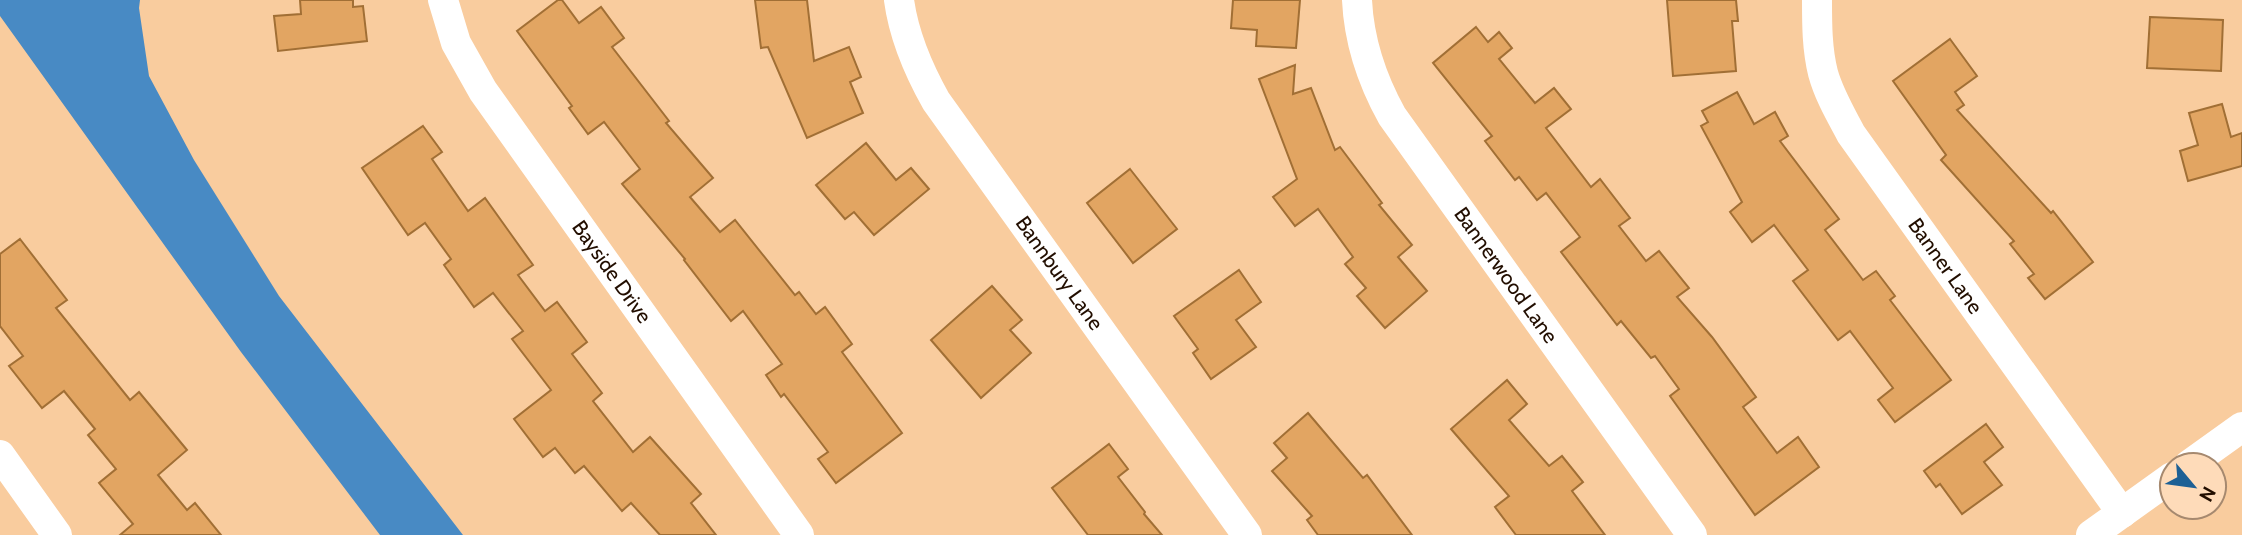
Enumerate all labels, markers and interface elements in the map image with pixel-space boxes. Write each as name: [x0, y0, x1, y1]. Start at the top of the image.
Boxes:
street label: Bannerwood Lane: [1449, 202, 1564, 348]
street label: Bannbury Lane: [1011, 211, 1109, 335]
street label: Banner Lane: [1903, 213, 1989, 319]
street label: Bayside Drive: [567, 215, 657, 328]
north arrow: [2158, 451, 2228, 521]
text: N: [2194, 483, 2221, 505]

